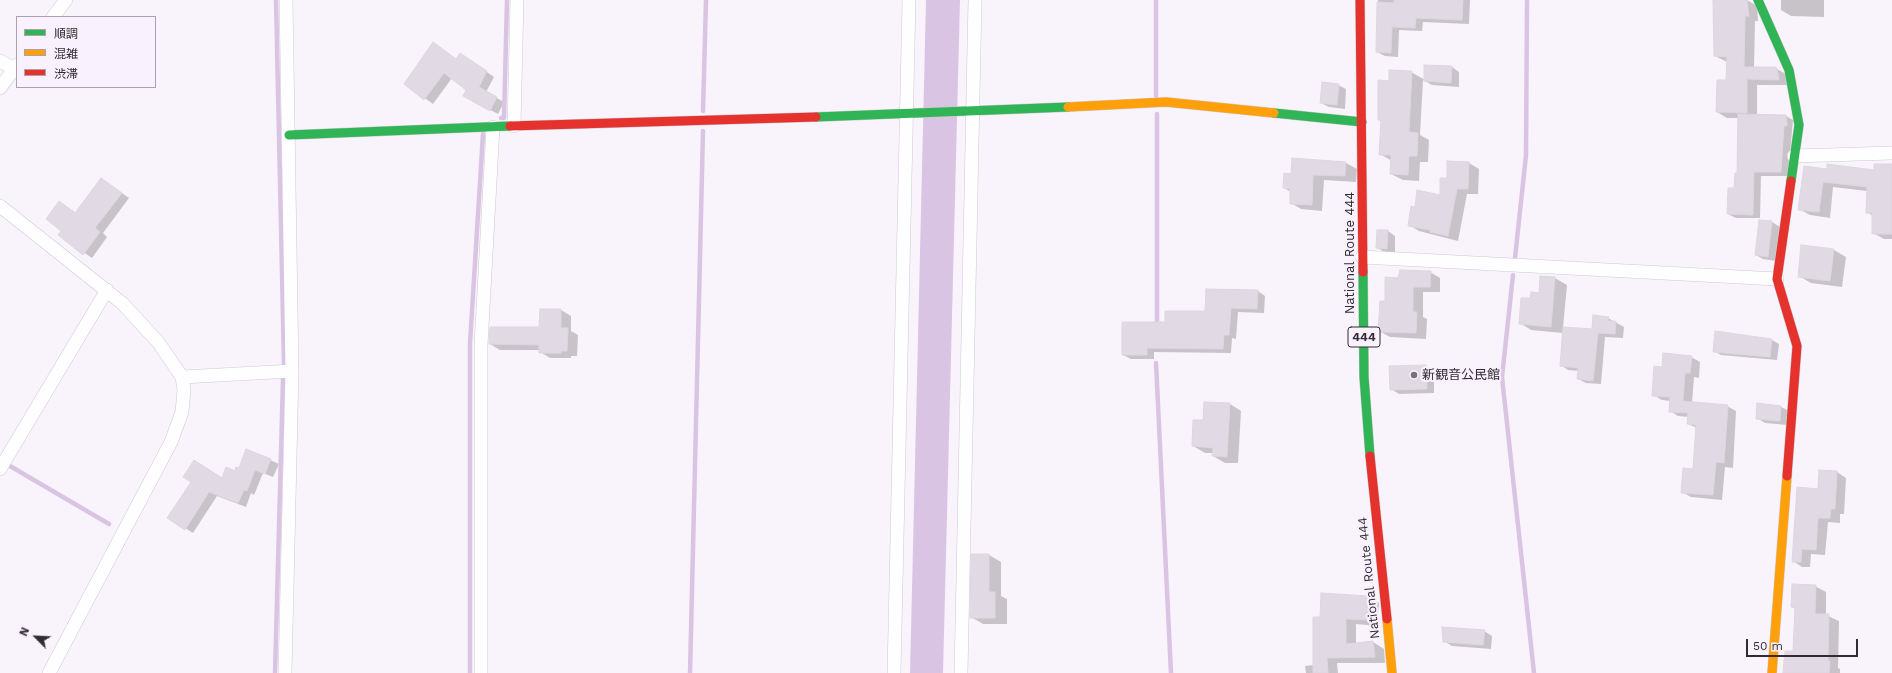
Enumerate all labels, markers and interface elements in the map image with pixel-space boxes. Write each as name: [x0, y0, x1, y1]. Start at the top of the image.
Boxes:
legend: [16, 16, 156, 88]
text: 順調: [54, 27, 78, 41]
text: 混雑: [54, 47, 78, 61]
text: 渋滞: [54, 67, 78, 81]
street label: National Route 444: [1342, 192, 1358, 314]
road number: 444: [1348, 327, 1380, 347]
place label: 新観音公民館: [1422, 367, 1500, 383]
marker: 新観音公民館: [1409, 370, 1419, 380]
street label: National Route 444: [1355, 516, 1383, 640]
north arrow: [16, 617, 56, 657]
text: N: [17, 626, 32, 638]
scale bar: [1748, 631, 1860, 657]
text: 50 m: [1753, 639, 1783, 653]

